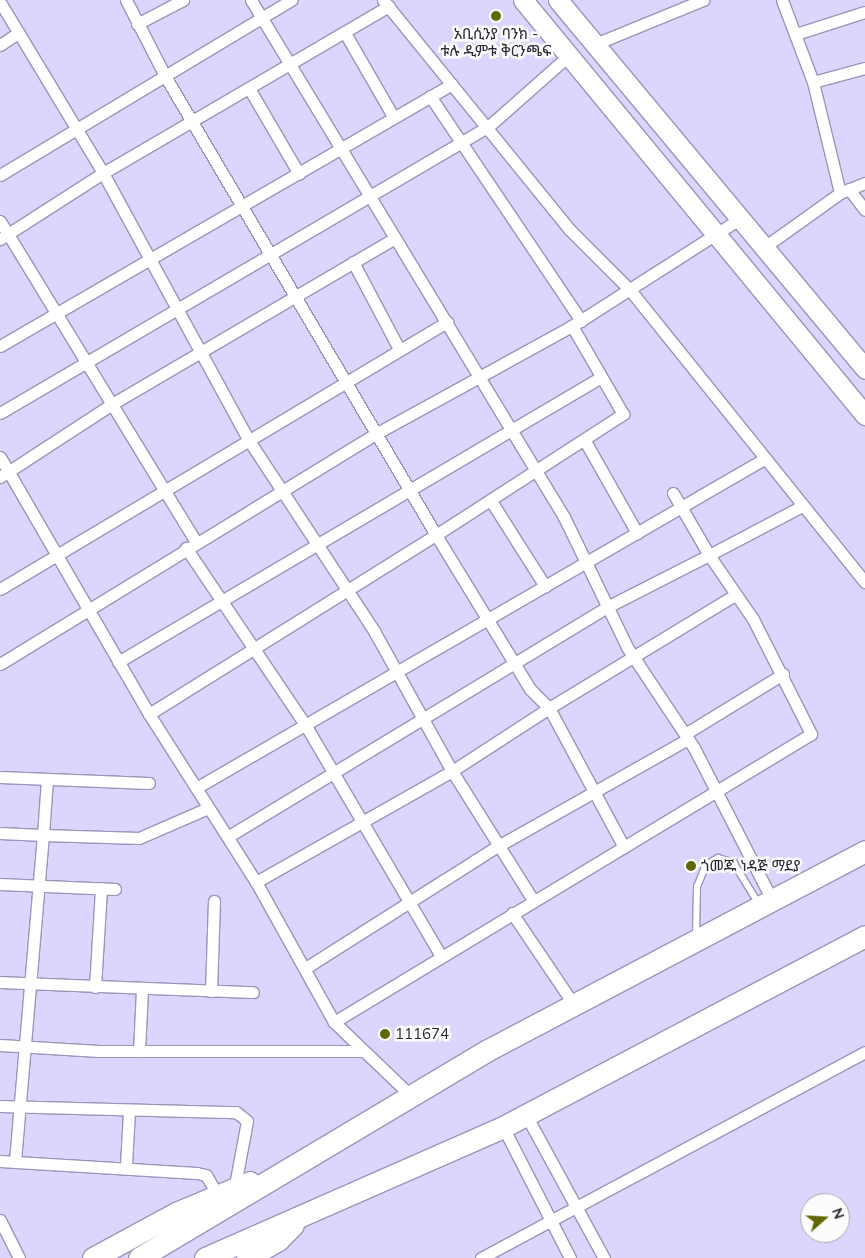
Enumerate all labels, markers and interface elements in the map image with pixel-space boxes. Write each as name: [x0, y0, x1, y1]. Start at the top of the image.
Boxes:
marker: አቢሲንያ ባንክ - ቱሉ ዲምቱ ቅርንጫፍ: [490, 10, 502, 22]
place label: አቢሲንያ ባንክ - ቱሉ ዲምቱ ቅርንጫፍ: [441, 24, 551, 59]
place label: ጎመጁ ነዳጅ ማደያ: [701, 857, 800, 875]
marker: ጎመጁ ነዳጅ ማደያ: [685, 860, 697, 872]
place label: 111674: [395, 1025, 449, 1043]
marker: 111674: [379, 1028, 391, 1040]
north arrow: [800, 1193, 850, 1243]
text: N: [828, 1206, 848, 1221]

